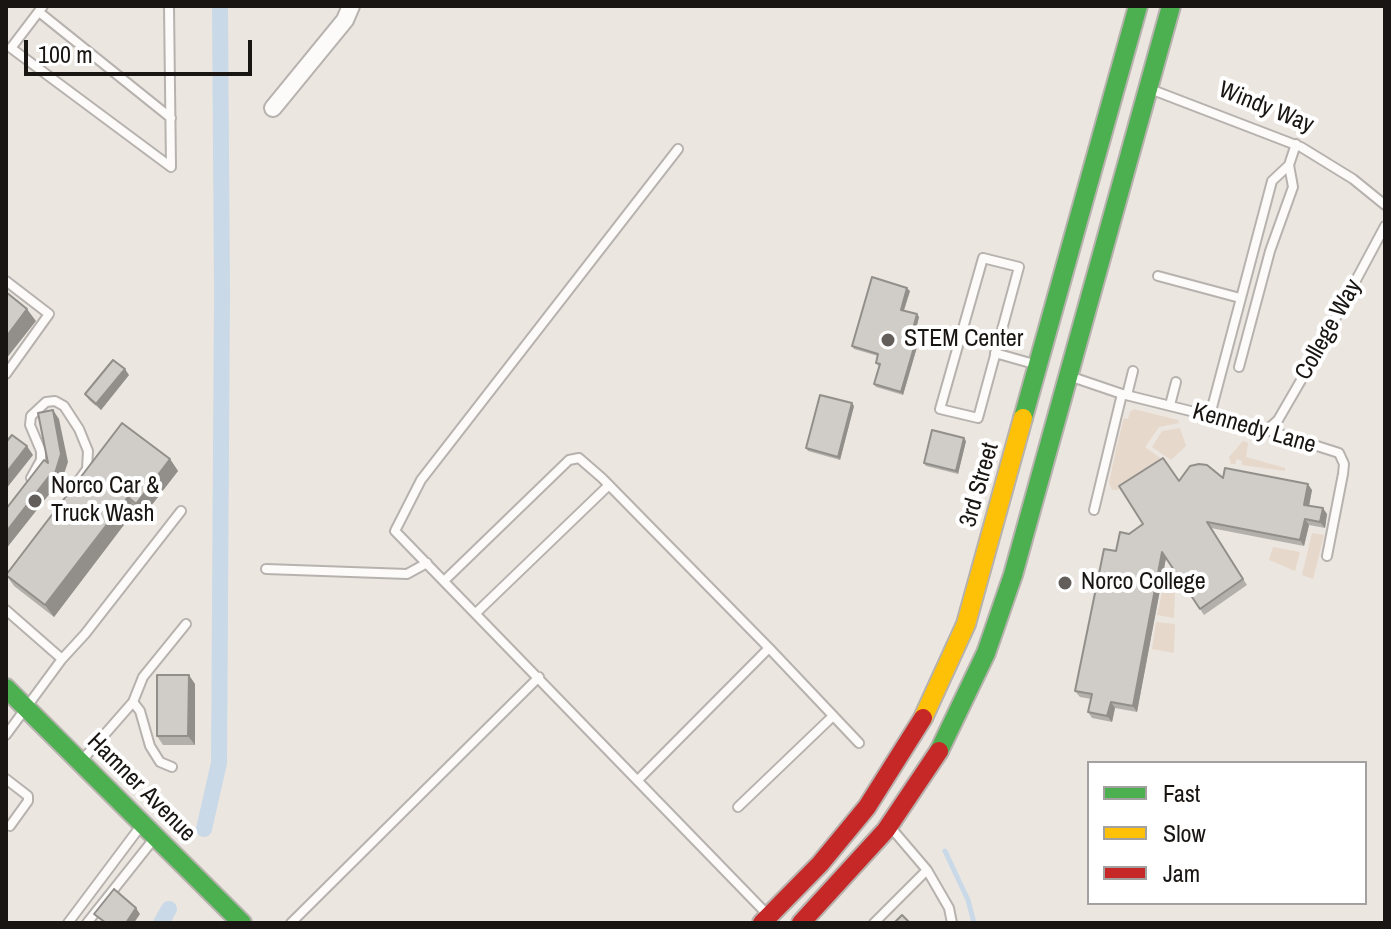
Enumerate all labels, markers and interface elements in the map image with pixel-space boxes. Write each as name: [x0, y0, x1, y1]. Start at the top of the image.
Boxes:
scale bar: [28, 24, 256, 74]
text: 100 m: [38, 38, 93, 70]
street label: Windy Way: [1214, 76, 1318, 140]
street label: College Way: [1290, 275, 1368, 385]
place label: STEM Center: [904, 326, 1023, 354]
marker: STEM Center: [879, 331, 897, 349]
street label: Kennedy Lane: [1189, 398, 1319, 460]
street label: 3rd Street: [954, 439, 1006, 531]
place label: Norco Car & Truck Wash: [51, 473, 159, 529]
marker: Norco Car & Truck Wash: [26, 492, 44, 510]
place label: Norco College: [1081, 569, 1206, 597]
marker: Norco College: [1056, 574, 1074, 592]
street label: Hamner Avenue: [81, 728, 201, 848]
legend: [1087, 761, 1367, 905]
text: Fast: [1163, 777, 1200, 809]
text: Slow: [1163, 817, 1206, 849]
text: Jam: [1163, 857, 1200, 889]

